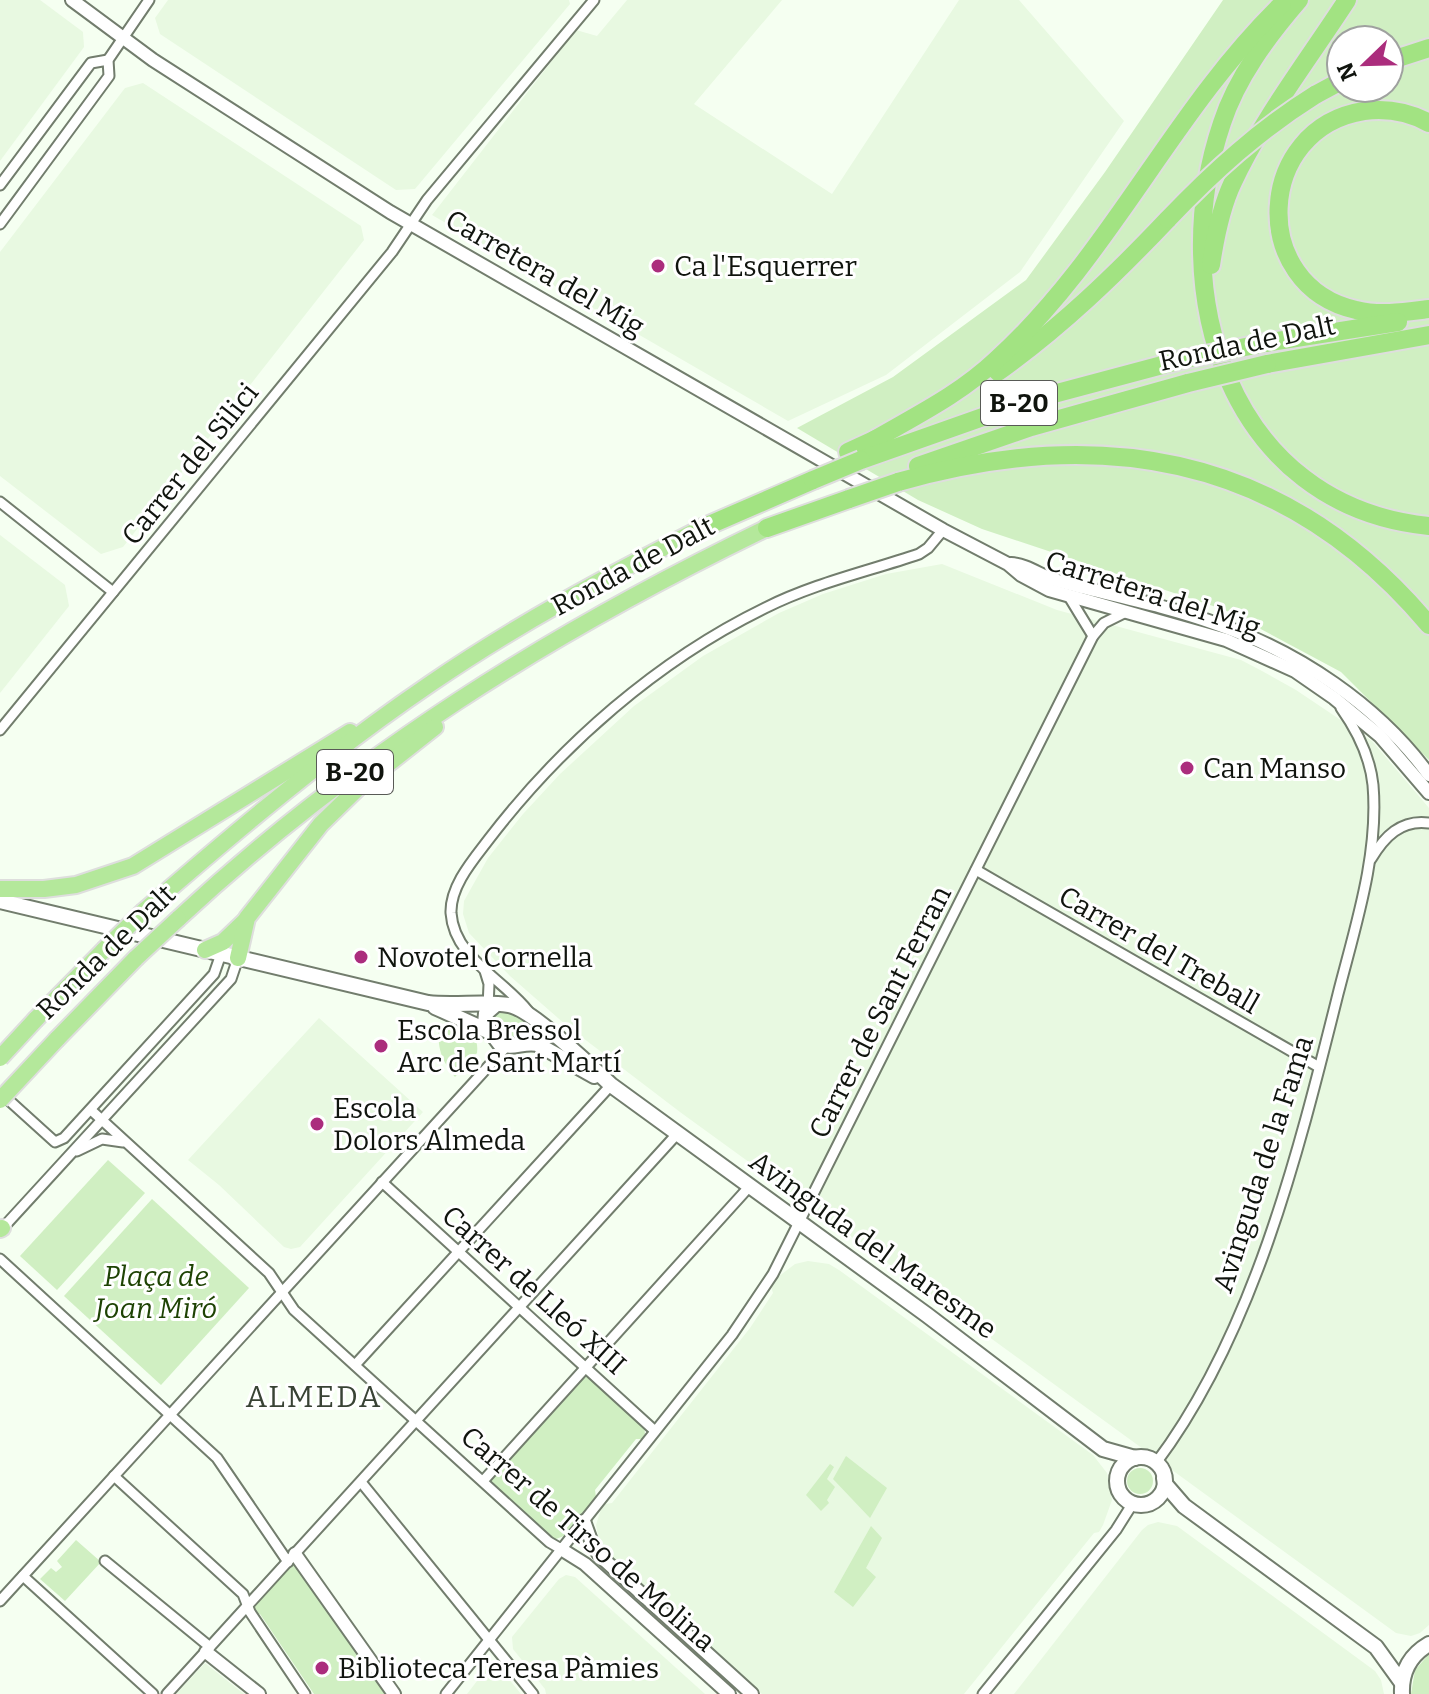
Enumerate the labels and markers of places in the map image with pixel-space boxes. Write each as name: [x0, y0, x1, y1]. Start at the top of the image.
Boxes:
place label: Ca l'Esquerrer: [674, 250, 857, 283]
marker: Ca l'Esquerrer: [649, 257, 667, 275]
place label: Can Manso: [1203, 752, 1346, 785]
marker: Can Manso: [1178, 759, 1196, 777]
place label: Novotel Cornella: [377, 941, 593, 974]
marker: Novotel Cornella: [352, 948, 370, 966]
place label: Escola Bressol Arc de Sant Martí: [397, 1014, 622, 1079]
marker: Escola Bressol Arc de Sant Martí: [372, 1037, 390, 1055]
place label: Escola Dolors Almeda: [333, 1092, 525, 1157]
marker: Escola Dolors Almeda: [308, 1115, 326, 1133]
place label: Biblioteca Teresa Pàmies: [338, 1652, 659, 1685]
marker: Biblioteca Teresa Pàmies: [313, 1659, 331, 1677]

